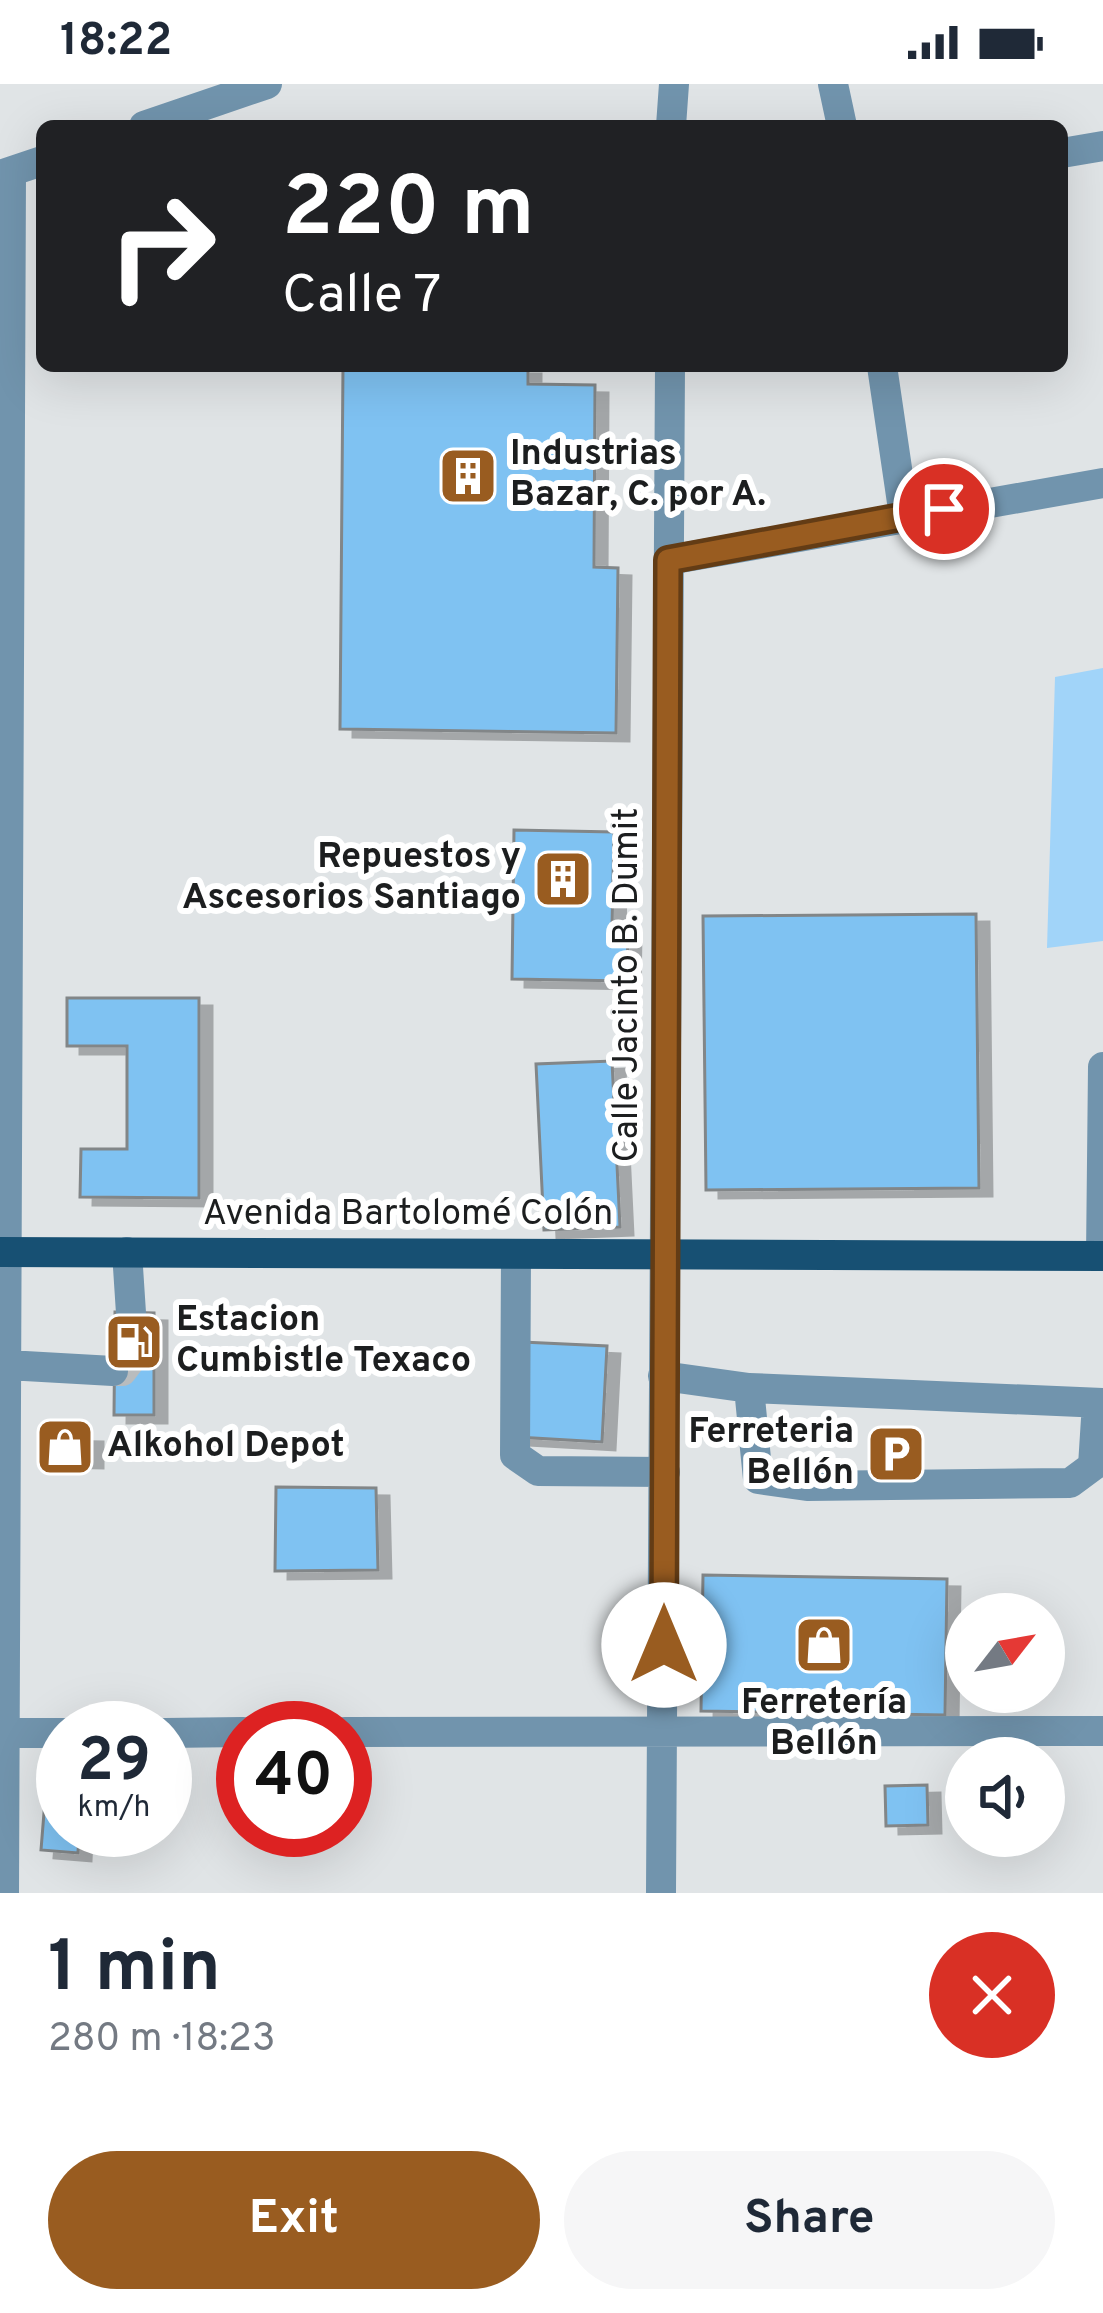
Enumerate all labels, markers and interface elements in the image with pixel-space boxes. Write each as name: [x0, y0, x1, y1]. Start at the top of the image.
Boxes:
text: 18:22: [60, 14, 172, 71]
text: 220 m: [282, 159, 535, 265]
icon: right: [84, 168, 240, 324]
text: Calle 7: [282, 263, 441, 332]
place label: Industrias Bazar, C. por A.: [510, 432, 766, 519]
building icon: Industrias Bazar, C. por A.: [437, 445, 499, 507]
pin: [893, 458, 995, 560]
icon: arrive: [911, 476, 977, 542]
street label: Calle Jacinto B. Dumit: [605, 807, 651, 1163]
place label: Repuestos y Ascesorios Santiago: [182, 835, 521, 922]
building icon: Repuestos y Ascesorios Santiago: [532, 848, 594, 910]
street label: Avenida Bartolomé Colón: [203, 1192, 613, 1238]
place label: Estacion Cumbistle Texaco: [176, 1298, 471, 1385]
fuel station icon: Estacion Cumbistle Texaco: [103, 1311, 165, 1373]
place label: Ferreteria Bellón: [688, 1410, 854, 1497]
shop icon: Alkohol Depot: [34, 1416, 96, 1478]
parking icon: Ferreteria Bellón: [865, 1423, 927, 1485]
place label: Alkohol Depot: [107, 1424, 345, 1470]
position arrow: [601, 1582, 727, 1708]
north arrow: [945, 1593, 1065, 1713]
map controls: [945, 1593, 1065, 1857]
shop icon: Ferretería Bellón: [793, 1614, 855, 1676]
place label: Ferretería Bellón: [741, 1681, 907, 1768]
speed limit sign: 40: [216, 1701, 372, 1857]
text: 29: [77, 1726, 151, 1802]
button: sound: [945, 1737, 1065, 1857]
text: km/h: [78, 1790, 150, 1827]
text: 1 min: [48, 1925, 221, 2017]
button: close: [929, 1932, 1055, 2058]
text: 280 m · 18:23: [48, 2016, 275, 2065]
button: Exit: [48, 2151, 540, 2289]
button: Share: [564, 2151, 1055, 2289]

